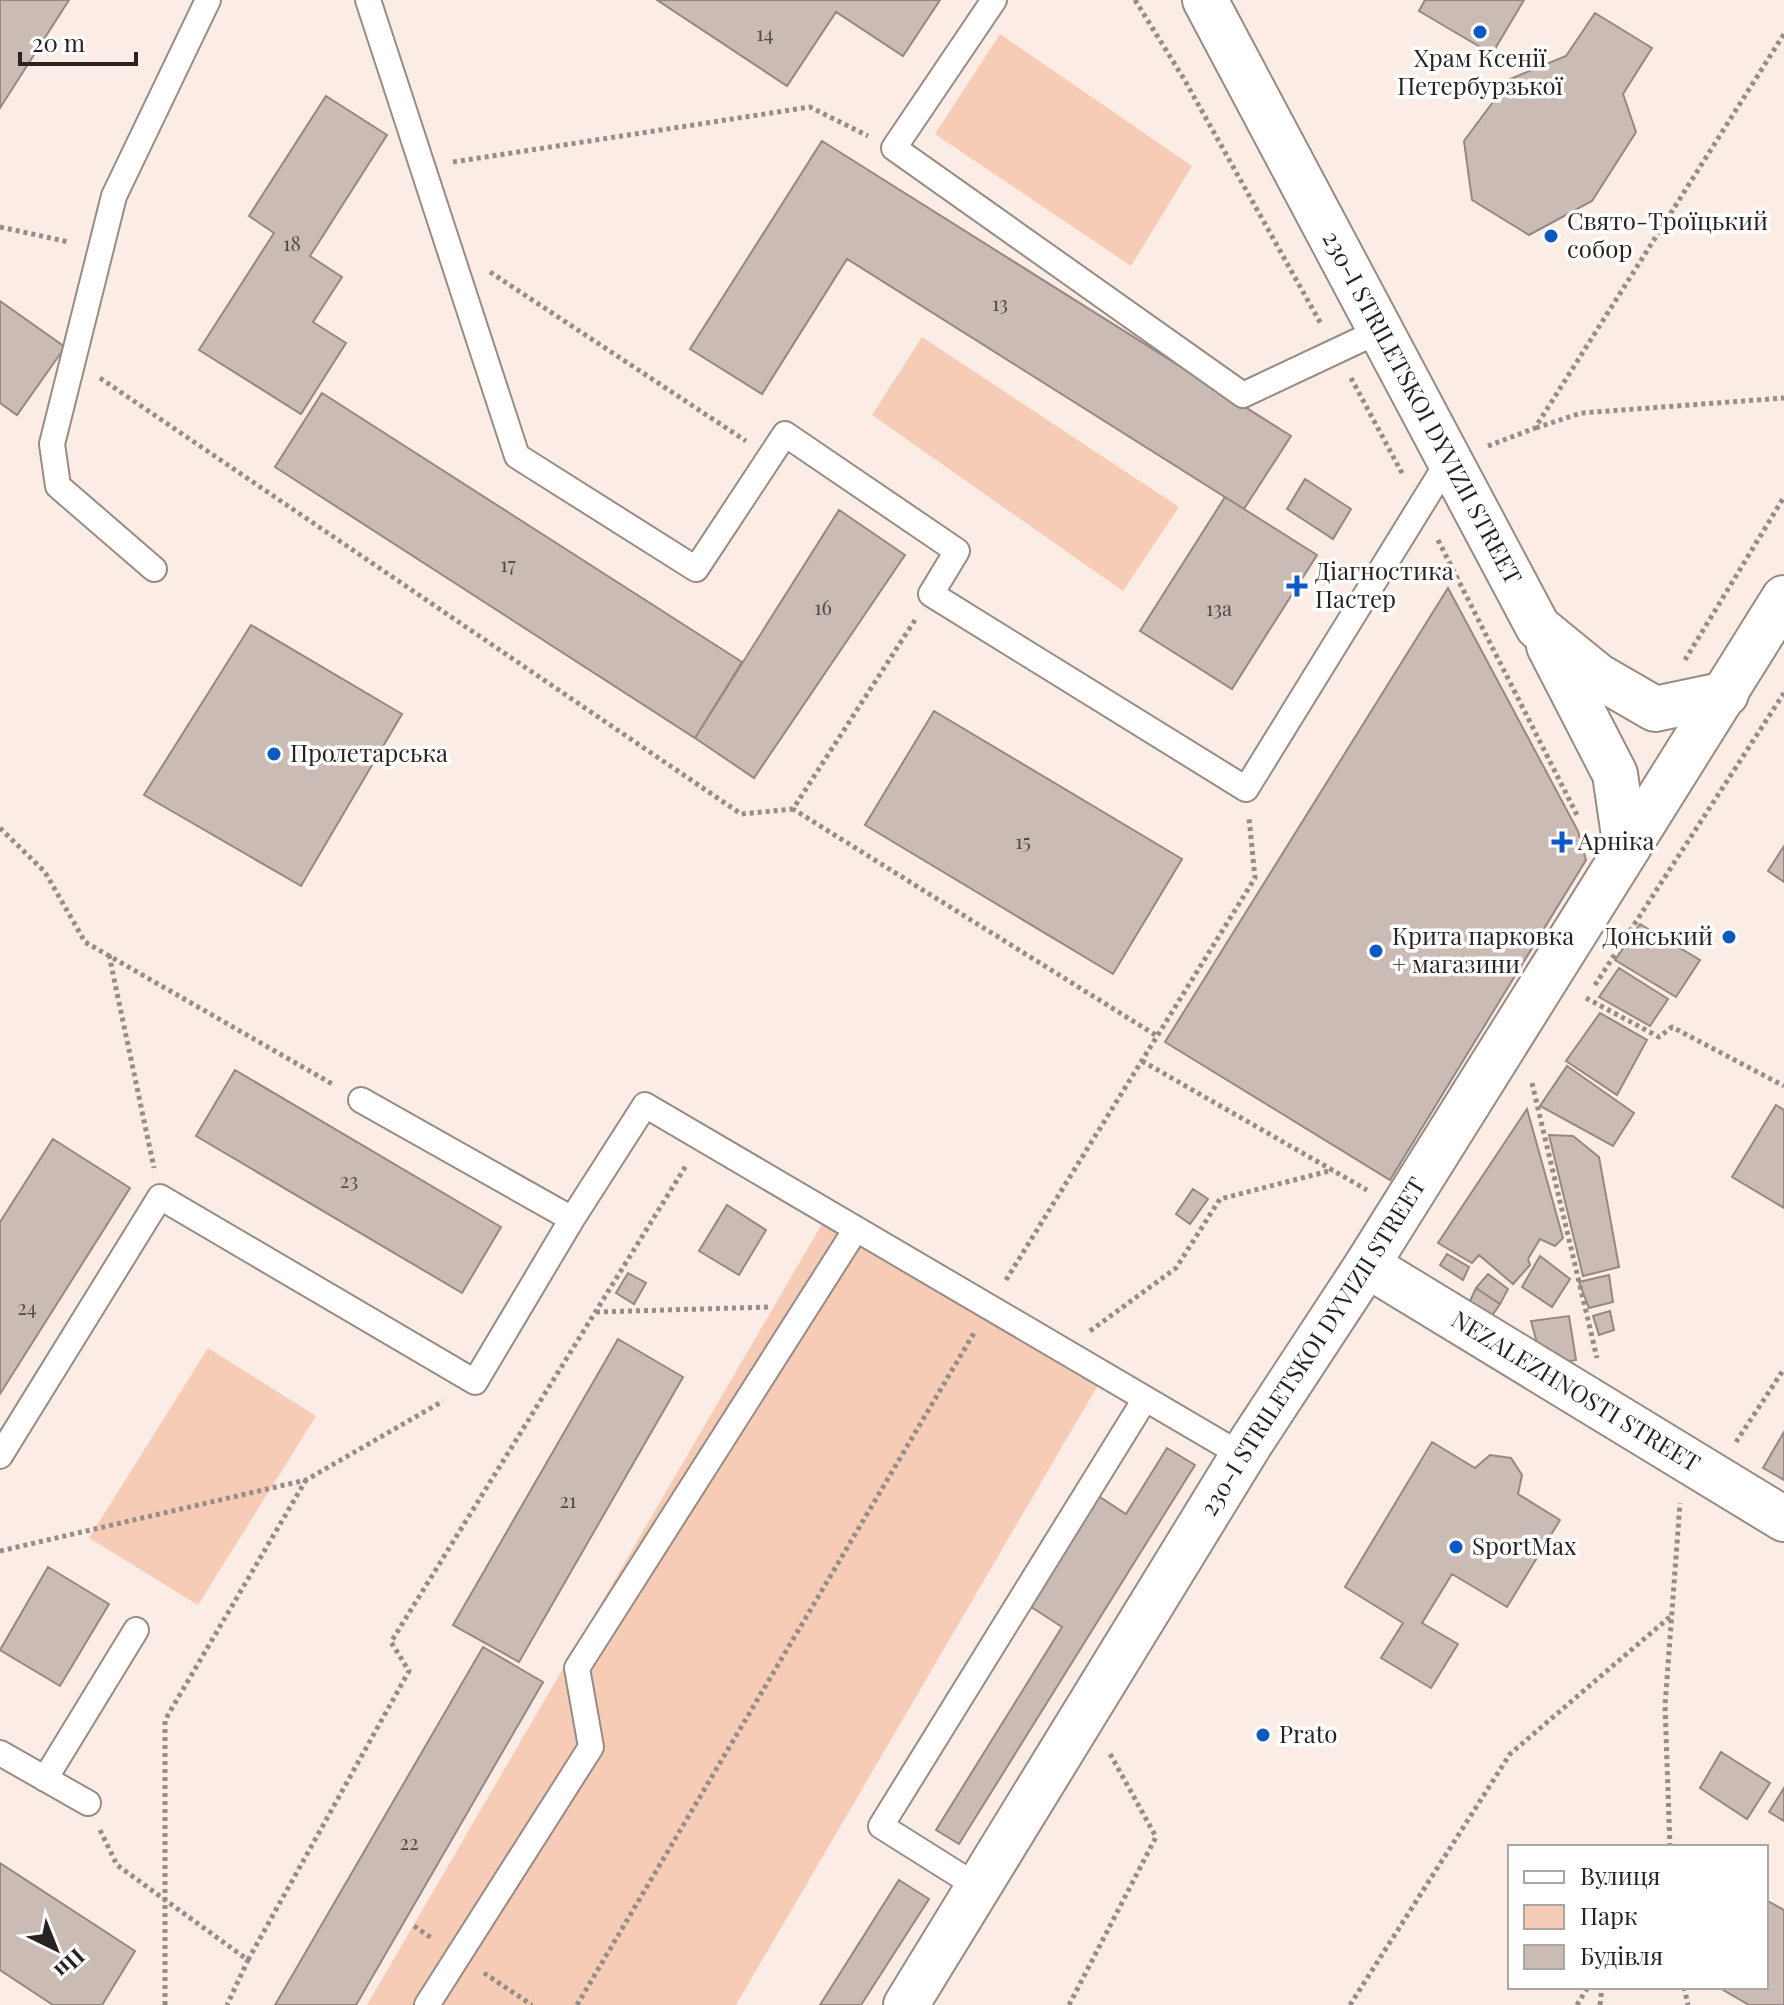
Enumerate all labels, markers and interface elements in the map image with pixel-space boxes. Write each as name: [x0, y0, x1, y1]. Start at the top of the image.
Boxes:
scale bar: [20, 16, 136, 66]
house number: 14: [756, 19, 774, 46]
marker: Храм Ксенії Петербурзької: [1471, 23, 1489, 41]
text: 20 m: [32, 26, 85, 58]
place label: Храм Ксенії Петербурзької: [1397, 41, 1564, 101]
place label: Свято-Троїцький собор: [1567, 204, 1768, 264]
street label: 230-I STRILETSKOI DYVIZII STREET: [1317, 225, 1530, 589]
marker: Свято-Троїцький собор: [1542, 227, 1560, 245]
house number: 18: [283, 229, 301, 256]
house number: 13: [992, 289, 1008, 316]
house number: 17: [500, 550, 516, 577]
place label: Діагностика Пастер: [1315, 554, 1454, 614]
marker: Діагностика Пастер: [1286, 575, 1308, 597]
house number: 16: [814, 593, 832, 620]
house number: 13а: [1206, 594, 1232, 621]
place label: Пролетарська: [290, 736, 448, 768]
marker: Пролетарська: [265, 745, 283, 763]
place label: Арніка: [1577, 824, 1654, 856]
house number: 15: [1015, 827, 1031, 854]
marker: Арніка: [1553, 833, 1571, 851]
place label: Крита парковка + магазини: [1392, 919, 1574, 979]
place label: Донський: [1603, 919, 1713, 951]
marker: Донський: [1720, 928, 1738, 946]
marker: Крита парковка + магазини: [1367, 942, 1385, 960]
house number: 23: [340, 1166, 358, 1193]
street label: 230-I STRILETSKOI DYVIZII STREET: [1192, 1171, 1432, 1521]
house number: 24: [17, 1293, 37, 1320]
street label: NEZALEZHNOSTI STREET: [1446, 1302, 1707, 1478]
house number: 21: [560, 1486, 576, 1513]
place label: SportMax: [1472, 1529, 1577, 1561]
marker: SportMax: [1447, 1538, 1465, 1556]
place label: Prato: [1279, 1717, 1337, 1749]
marker: Prato: [1254, 1726, 1272, 1744]
house number: 22: [399, 1828, 419, 1855]
legend: [1508, 1845, 1768, 1989]
text: Вулиця: [1580, 1859, 1660, 1891]
text: Парк: [1580, 1899, 1638, 1931]
north arrow: [16, 1909, 96, 1989]
text: Будівля: [1580, 1939, 1663, 1971]
text: Пн: [49, 1943, 92, 1986]

